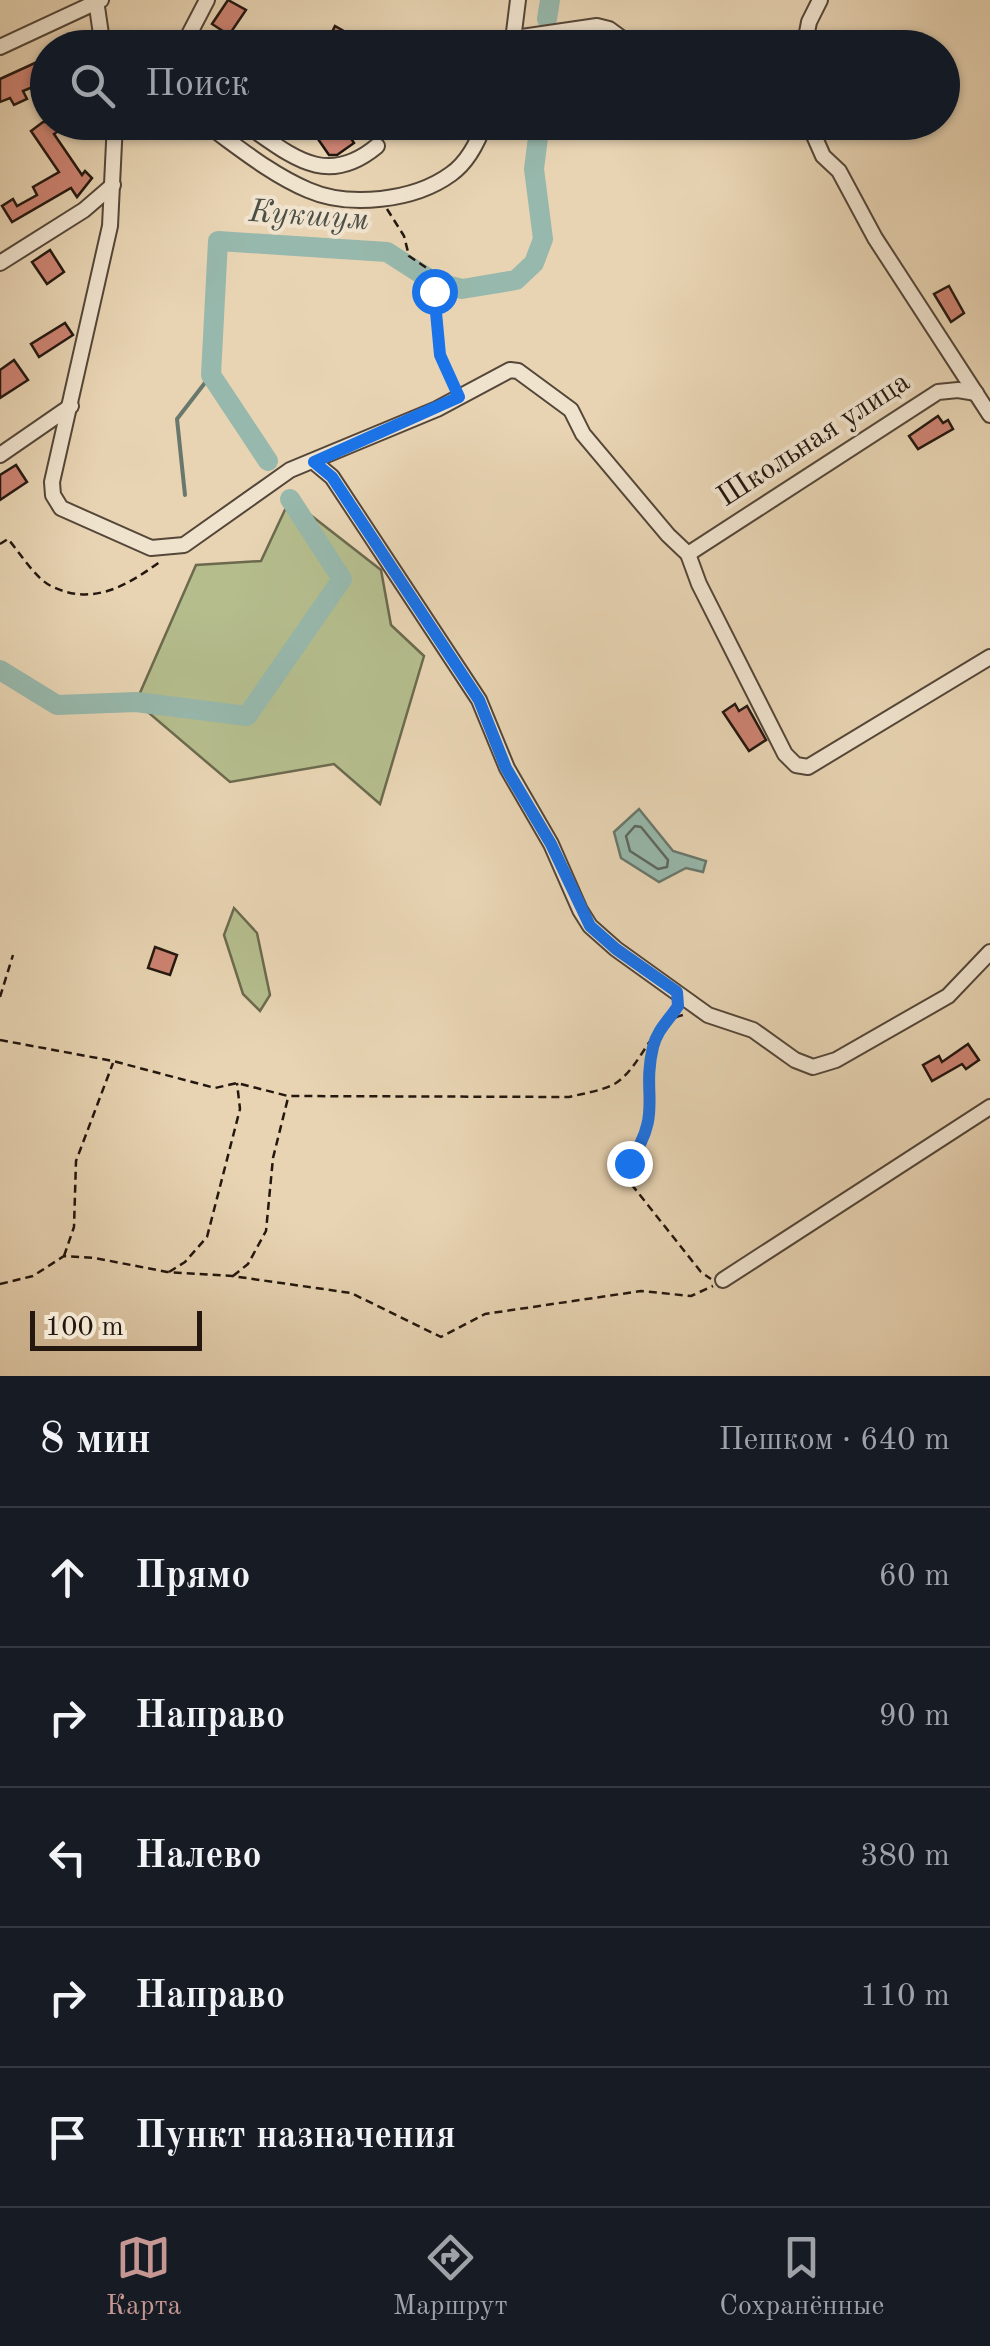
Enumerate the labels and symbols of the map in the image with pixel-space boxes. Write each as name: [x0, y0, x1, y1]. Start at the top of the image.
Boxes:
water label: Кукшум: [247, 197, 370, 237]
route start: [412, 269, 458, 315]
street label: Школьная улица: [713, 367, 916, 513]
route end: [607, 1141, 653, 1187]
scale bar: [30, 1306, 202, 1350]

